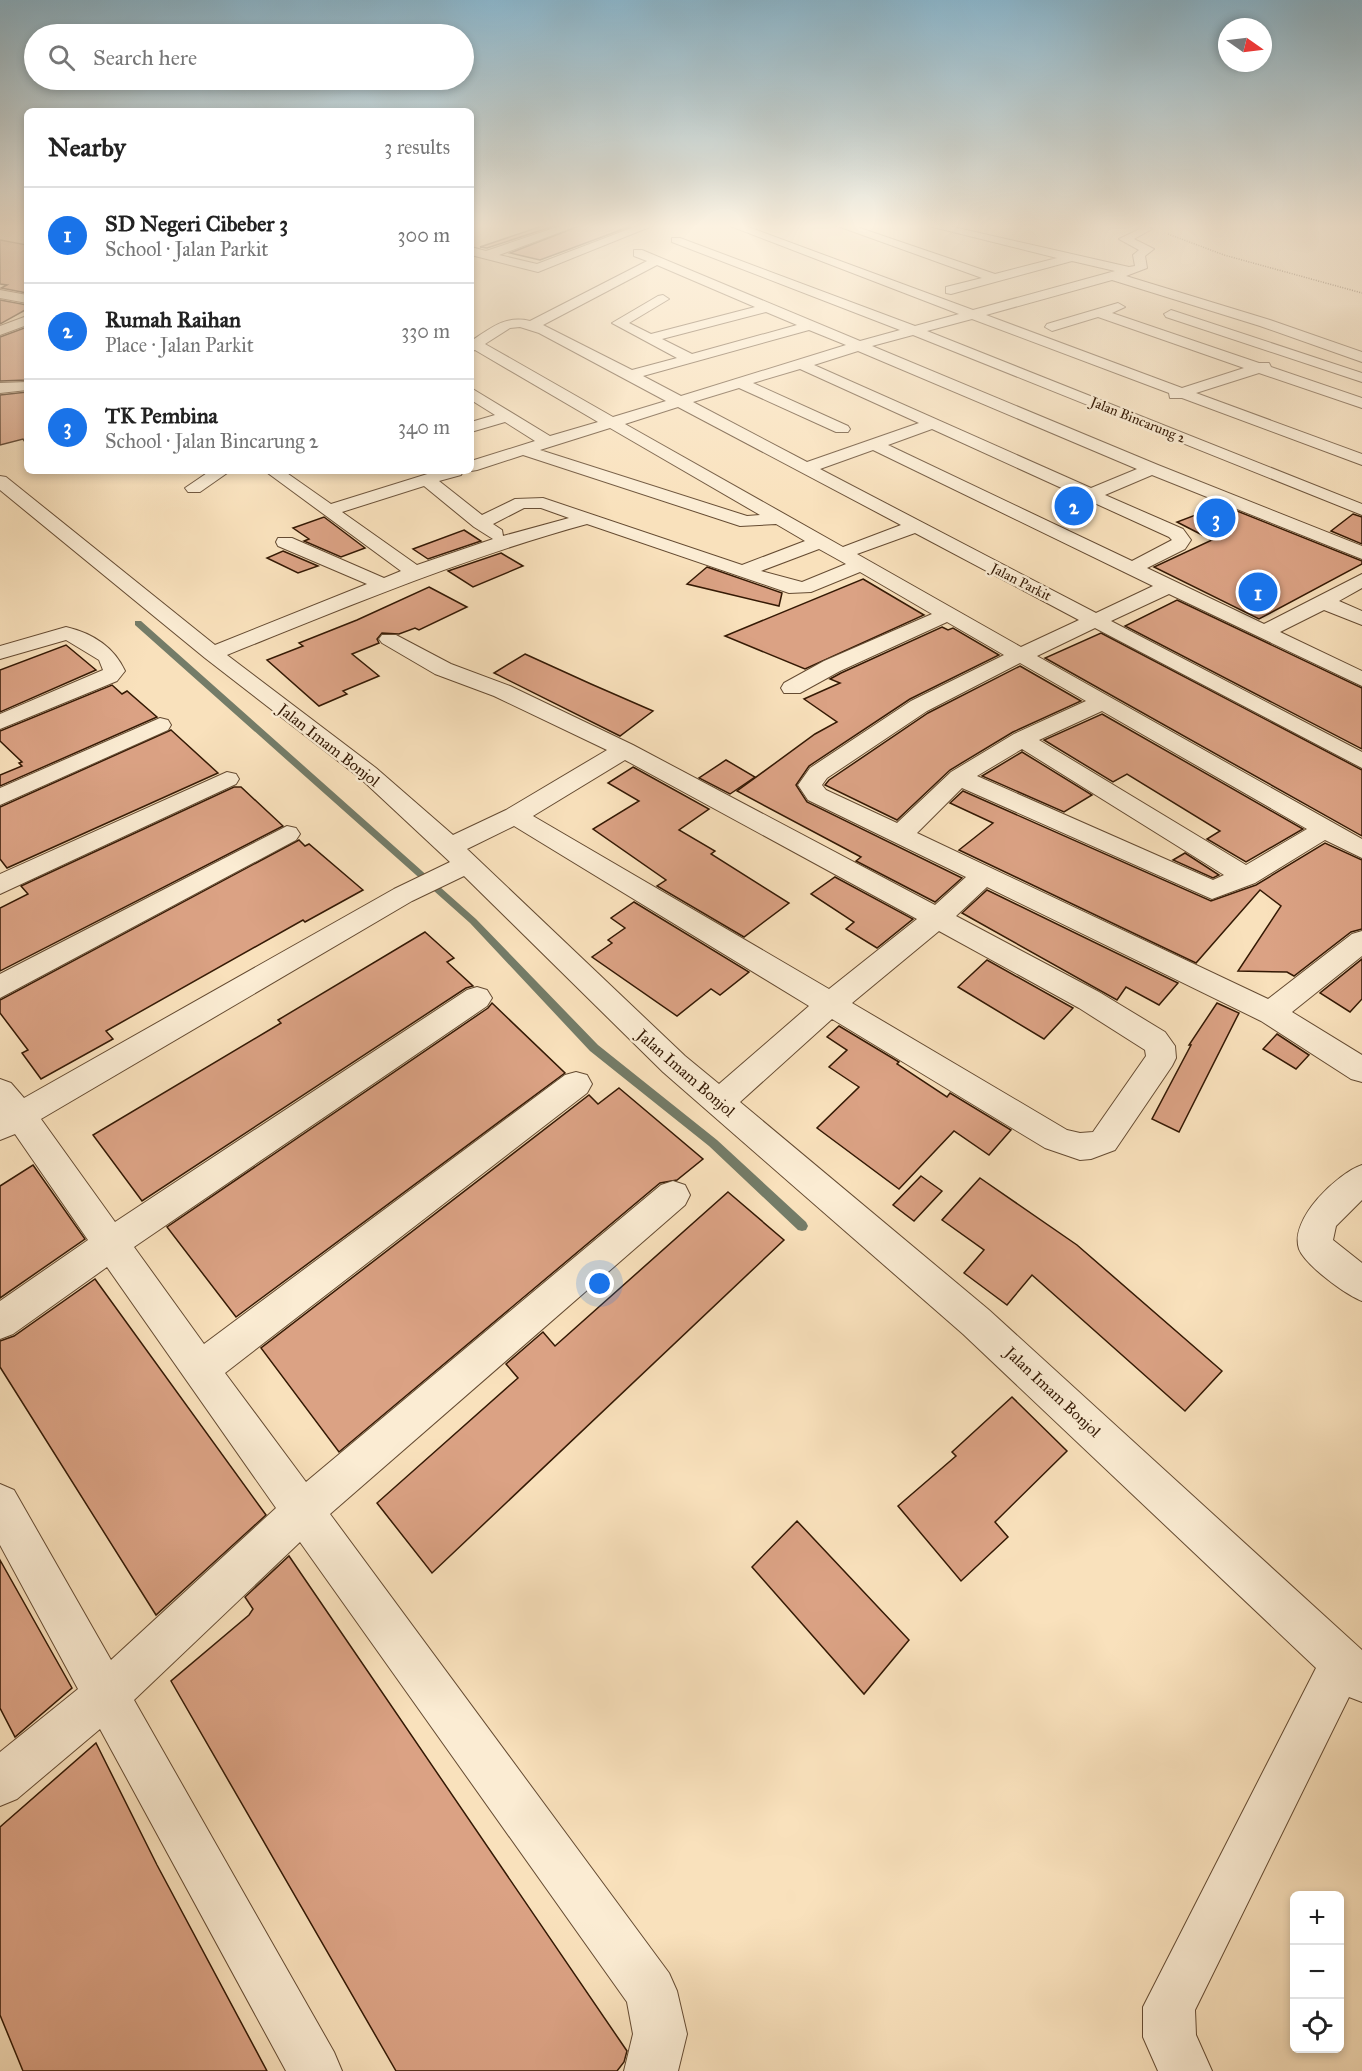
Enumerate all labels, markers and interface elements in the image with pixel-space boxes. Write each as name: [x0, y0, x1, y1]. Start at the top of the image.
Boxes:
north arrow: [1218, 18, 1272, 72]
search box: [24, 24, 474, 90]
icon: search: [45, 41, 78, 74]
text: Search here: [93, 44, 197, 71]
text: Nearby: [48, 131, 126, 163]
text: 3 results: [384, 135, 450, 159]
text: SD Negeri Cibeber 3: [105, 210, 288, 237]
text: 1: [64, 223, 71, 247]
text: 300 m: [398, 223, 450, 247]
text: School · Jalan Parkit: [105, 237, 268, 261]
text: Rumah Raihan: [105, 306, 241, 333]
text: 2: [63, 319, 72, 343]
text: 330 m: [401, 319, 450, 343]
text: Place · Jalan Parkit: [105, 333, 254, 357]
street label: Jalan Bincarung 2: [1086, 392, 1188, 448]
text: TK Pembina: [105, 402, 218, 429]
text: 3: [64, 415, 72, 439]
text: 340 m: [398, 415, 450, 439]
text: School · Jalan Bincarung 2: [105, 429, 319, 453]
pin: 2: [1054, 484, 1094, 528]
pin: 3: [1196, 496, 1236, 540]
street label: Jalan Parkit: [986, 559, 1054, 605]
pin: 1: [1238, 570, 1278, 614]
street label: Jalan Imam Bonjol: [272, 698, 384, 792]
street label: Jalan Imam Bonjol: [631, 1024, 739, 1122]
your location: [585, 1269, 614, 1298]
street label: Jalan Imam Bonjol: [999, 1341, 1105, 1442]
map controls: [1290, 1891, 1344, 2053]
button: +: [1290, 1891, 1344, 1945]
button: −: [1290, 1945, 1344, 1999]
button: locate: [1290, 1999, 1344, 2053]

